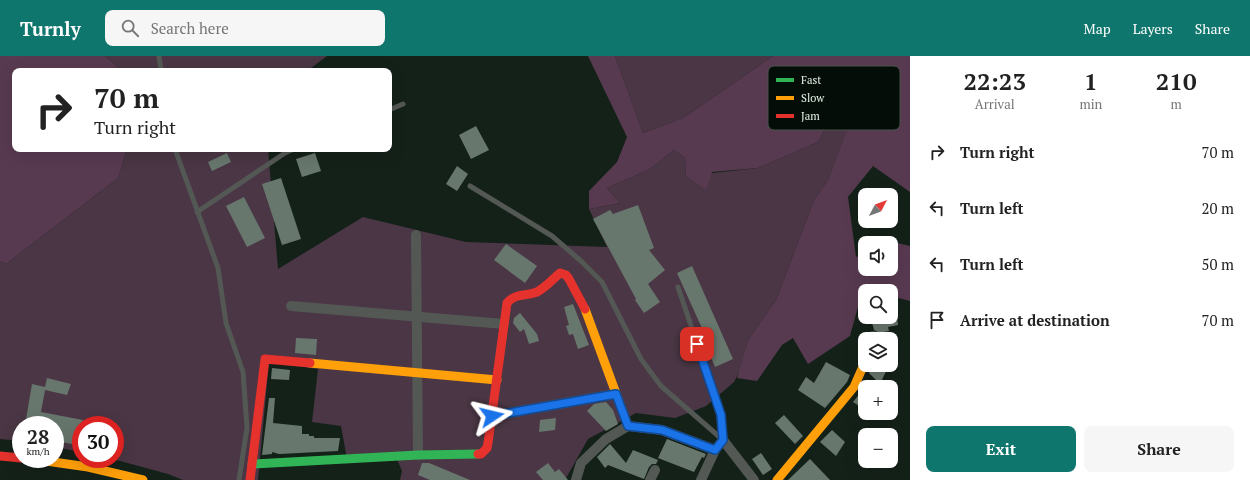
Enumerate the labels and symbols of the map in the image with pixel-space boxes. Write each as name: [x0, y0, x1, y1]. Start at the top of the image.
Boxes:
legend: [768, 66, 900, 130]
text: Fast: [801, 73, 821, 87]
text: Slow: [801, 91, 825, 105]
text: Jam: [801, 109, 820, 123]
north arrow: [858, 188, 898, 228]
pin: [680, 327, 714, 361]
position arrow: [471, 395, 513, 437]
speed limit sign: 30: [72, 416, 124, 468]

